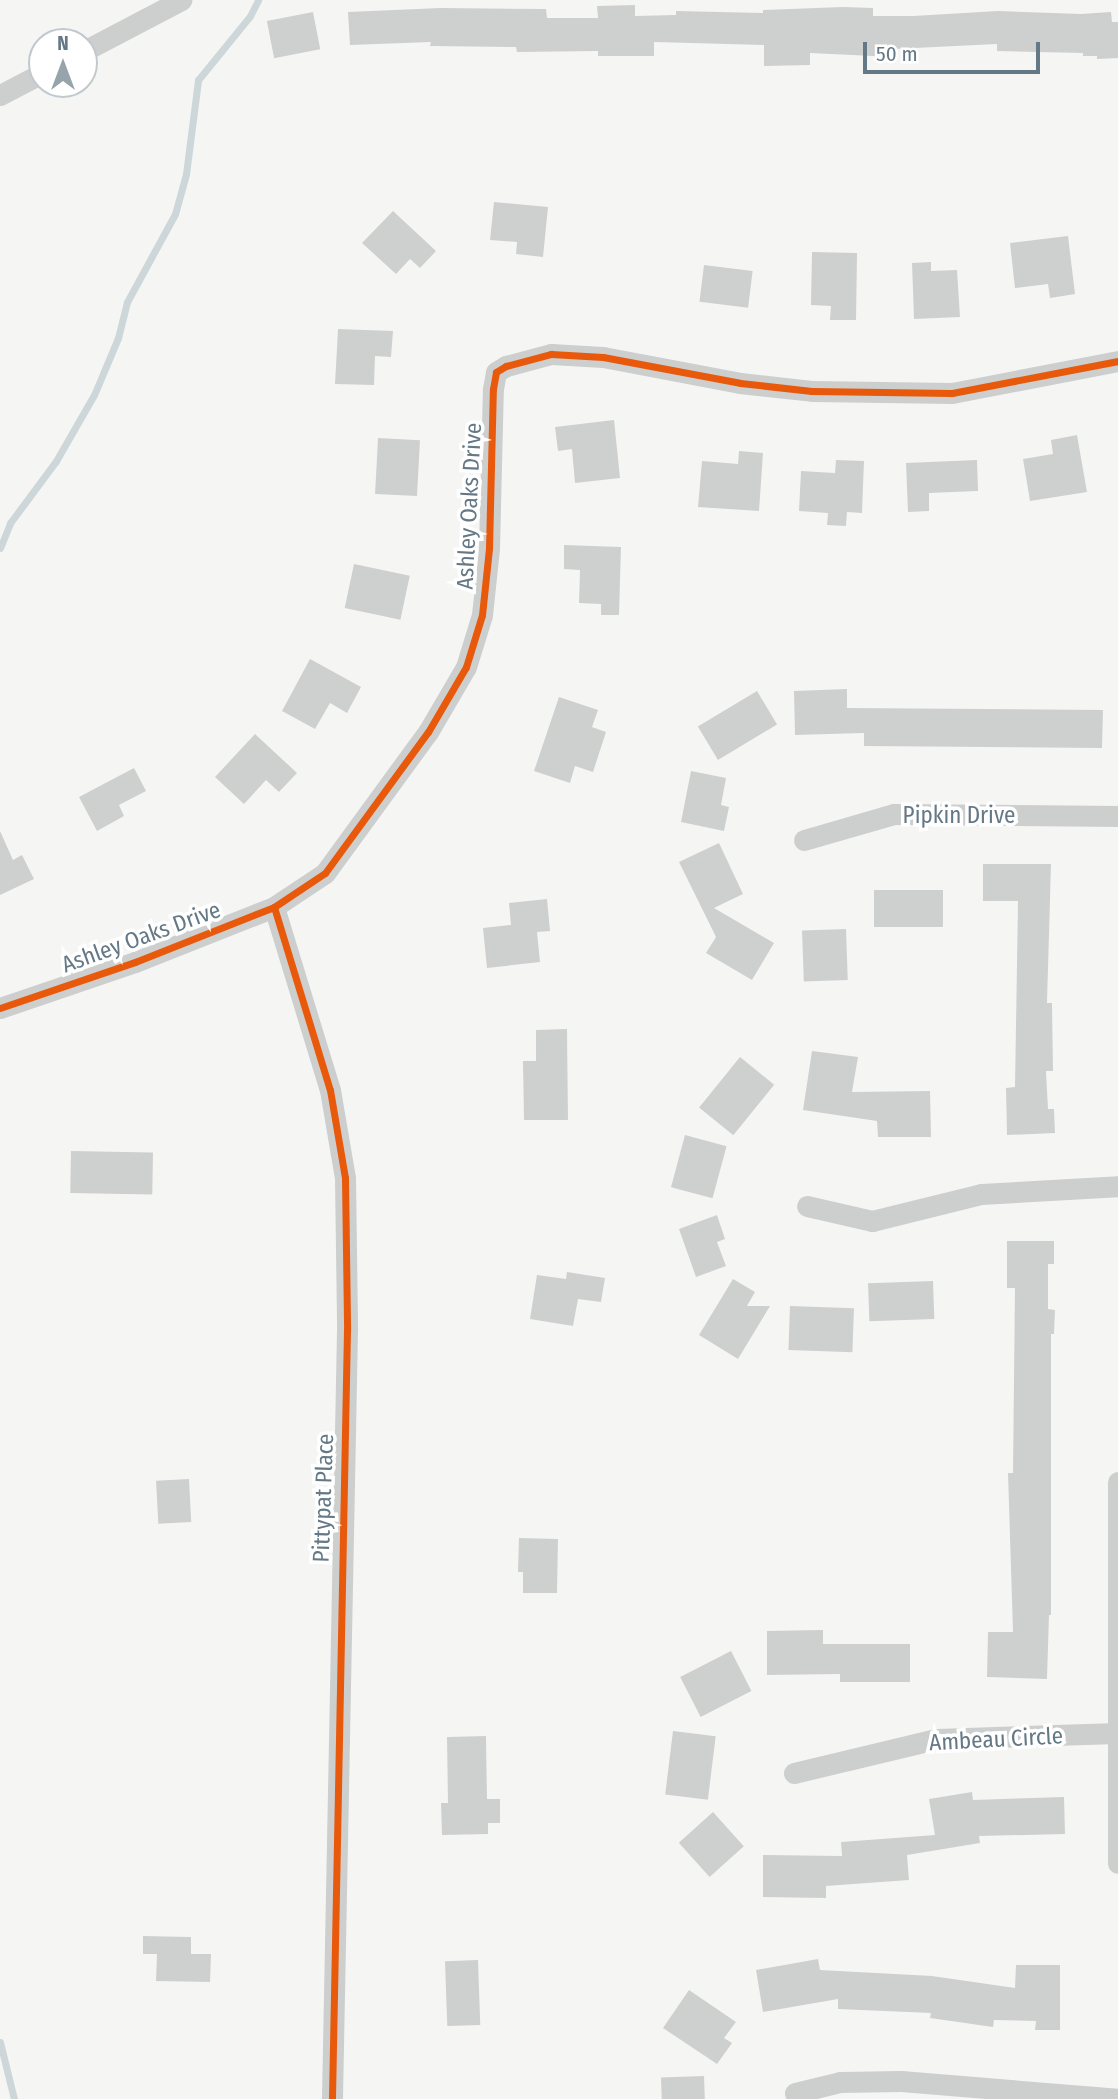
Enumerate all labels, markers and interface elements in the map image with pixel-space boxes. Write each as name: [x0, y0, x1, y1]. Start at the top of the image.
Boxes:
north arrow: [28, 28, 98, 98]
scale bar: [866, 28, 1043, 72]
text: N: [57, 32, 69, 55]
text: 50 m: [876, 41, 918, 67]
street label: Ashley Oaks Drive: [451, 422, 487, 590]
street label: Pipkin Drive: [903, 801, 1015, 829]
street label: Ashley Oaks Drive: [58, 895, 224, 979]
street label: Pittypat Place: [307, 1433, 339, 1563]
street label: Ambeau Circle: [928, 1722, 1064, 1756]

